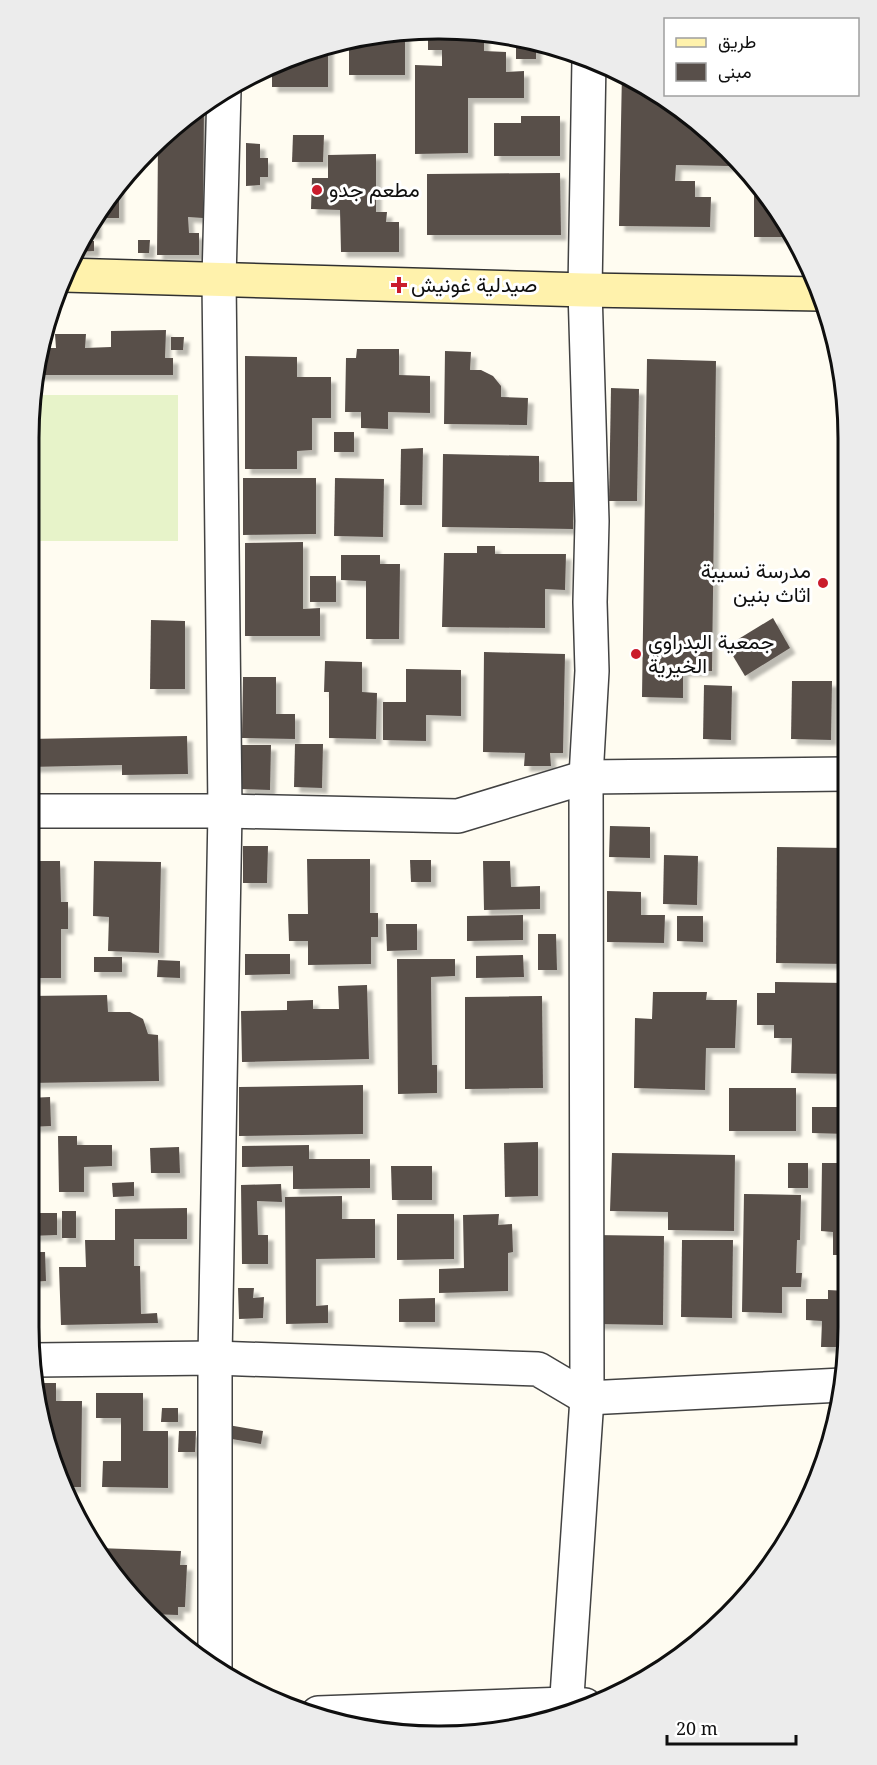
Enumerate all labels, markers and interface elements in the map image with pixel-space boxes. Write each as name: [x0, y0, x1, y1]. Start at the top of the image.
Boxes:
legend: [664, 18, 859, 96]
text: طريق: [718, 29, 756, 53]
text: مبنى: [718, 59, 752, 83]
place label: مطعم جدو: [329, 175, 420, 204]
marker: مطعم جدو: [310, 183, 324, 197]
place label: صيدلية غونيش: [411, 270, 537, 298]
marker: صيدلية غونيش: [392, 278, 406, 292]
place label: مدرسة نسيبة اثاث بنين: [701, 556, 811, 608]
marker: مدرسة نسيبة اثاث بنين: [816, 576, 830, 590]
place label: جمعية البدراوي الخيرية: [648, 627, 774, 679]
marker: جمعية البدراوي الخيرية: [629, 647, 643, 661]
scale bar: [667, 1708, 796, 1746]
text: 20 m: [676, 1716, 718, 1740]

